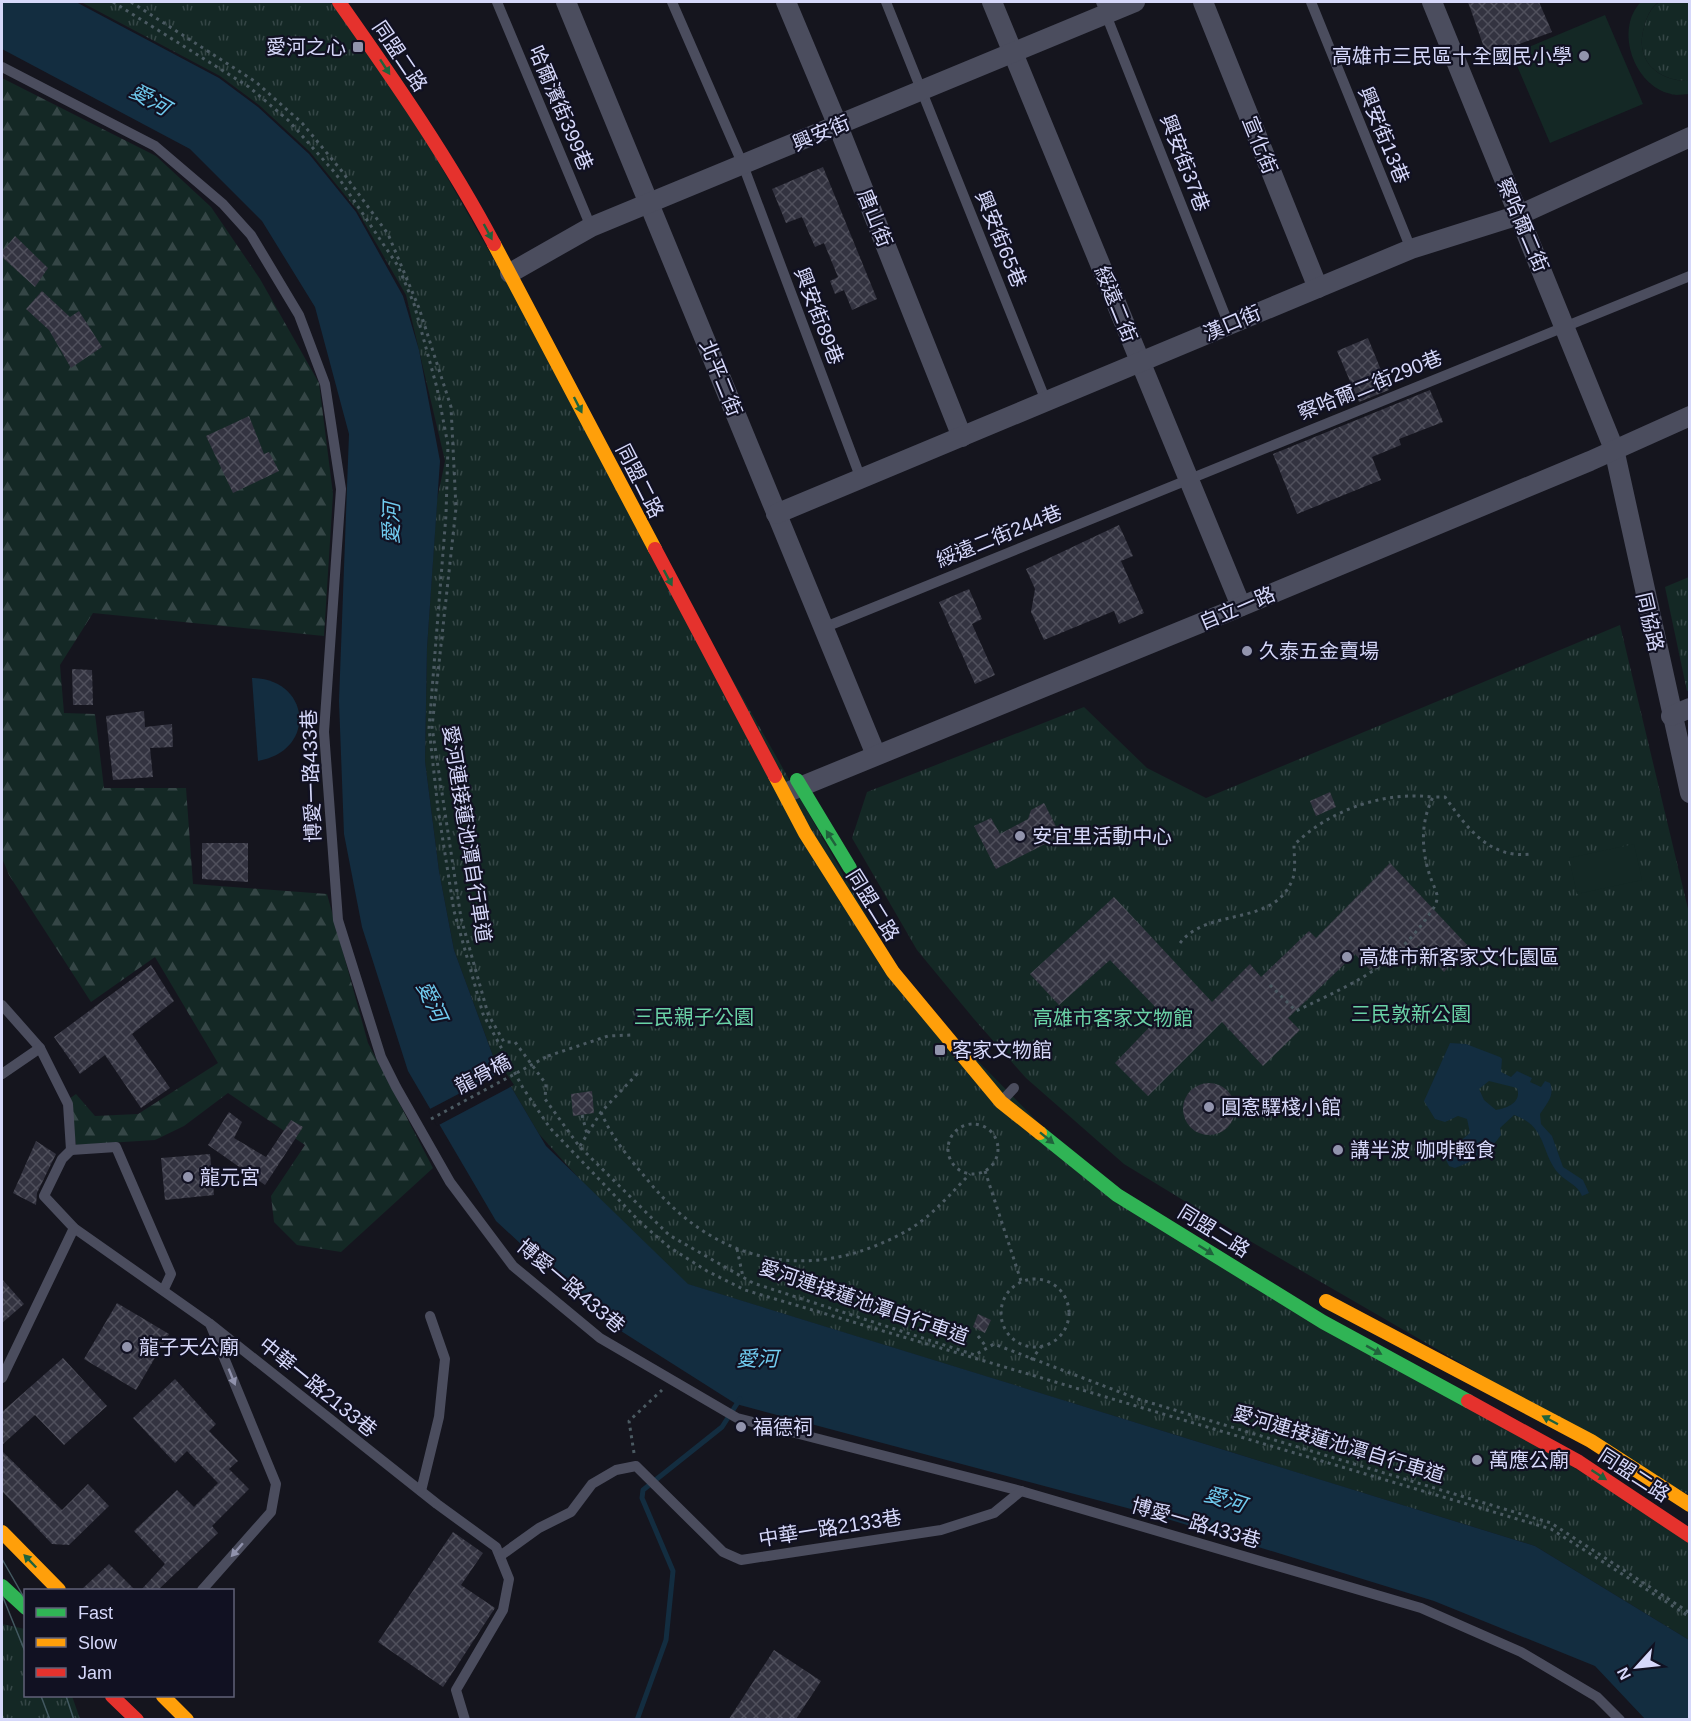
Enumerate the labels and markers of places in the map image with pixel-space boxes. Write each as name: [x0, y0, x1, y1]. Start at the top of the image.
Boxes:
place label: 愛河之心: [266, 36, 346, 58]
marker: 愛河之心: [351, 40, 365, 54]
place label: 高雄市三民區十全國民小學: [1332, 45, 1572, 67]
marker: 高雄市三民區十全國民小學: [1577, 49, 1591, 63]
place label: 久泰五金賣場: [1259, 640, 1379, 662]
marker: 久泰五金賣場: [1240, 644, 1254, 658]
place label: 安宜里活動中心: [1032, 825, 1172, 847]
marker: 安宜里活動中心: [1013, 829, 1027, 843]
place label: 高雄市新客家文化園區: [1359, 946, 1559, 968]
marker: 高雄市新客家文化園區: [1340, 950, 1354, 964]
place label: 客家文物館: [952, 1039, 1052, 1061]
marker: 客家文物館: [933, 1043, 947, 1057]
place label: 圓愙驛棧小館: [1221, 1096, 1341, 1118]
marker: 圓愙驛棧小館: [1202, 1100, 1216, 1114]
place label: 講半波 咖啡輕食: [1350, 1139, 1496, 1161]
marker: 講半波 咖啡輕食: [1331, 1143, 1345, 1157]
place label: 龍元宮: [200, 1166, 260, 1188]
marker: 龍元宮: [181, 1170, 195, 1184]
place label: 龍子天公廟: [139, 1336, 239, 1358]
marker: 龍子天公廟: [120, 1340, 134, 1354]
place label: 福德祠: [753, 1416, 813, 1438]
marker: 福德祠: [734, 1420, 748, 1434]
place label: 萬應公廟: [1489, 1449, 1569, 1471]
marker: 萬應公廟: [1470, 1453, 1484, 1467]

